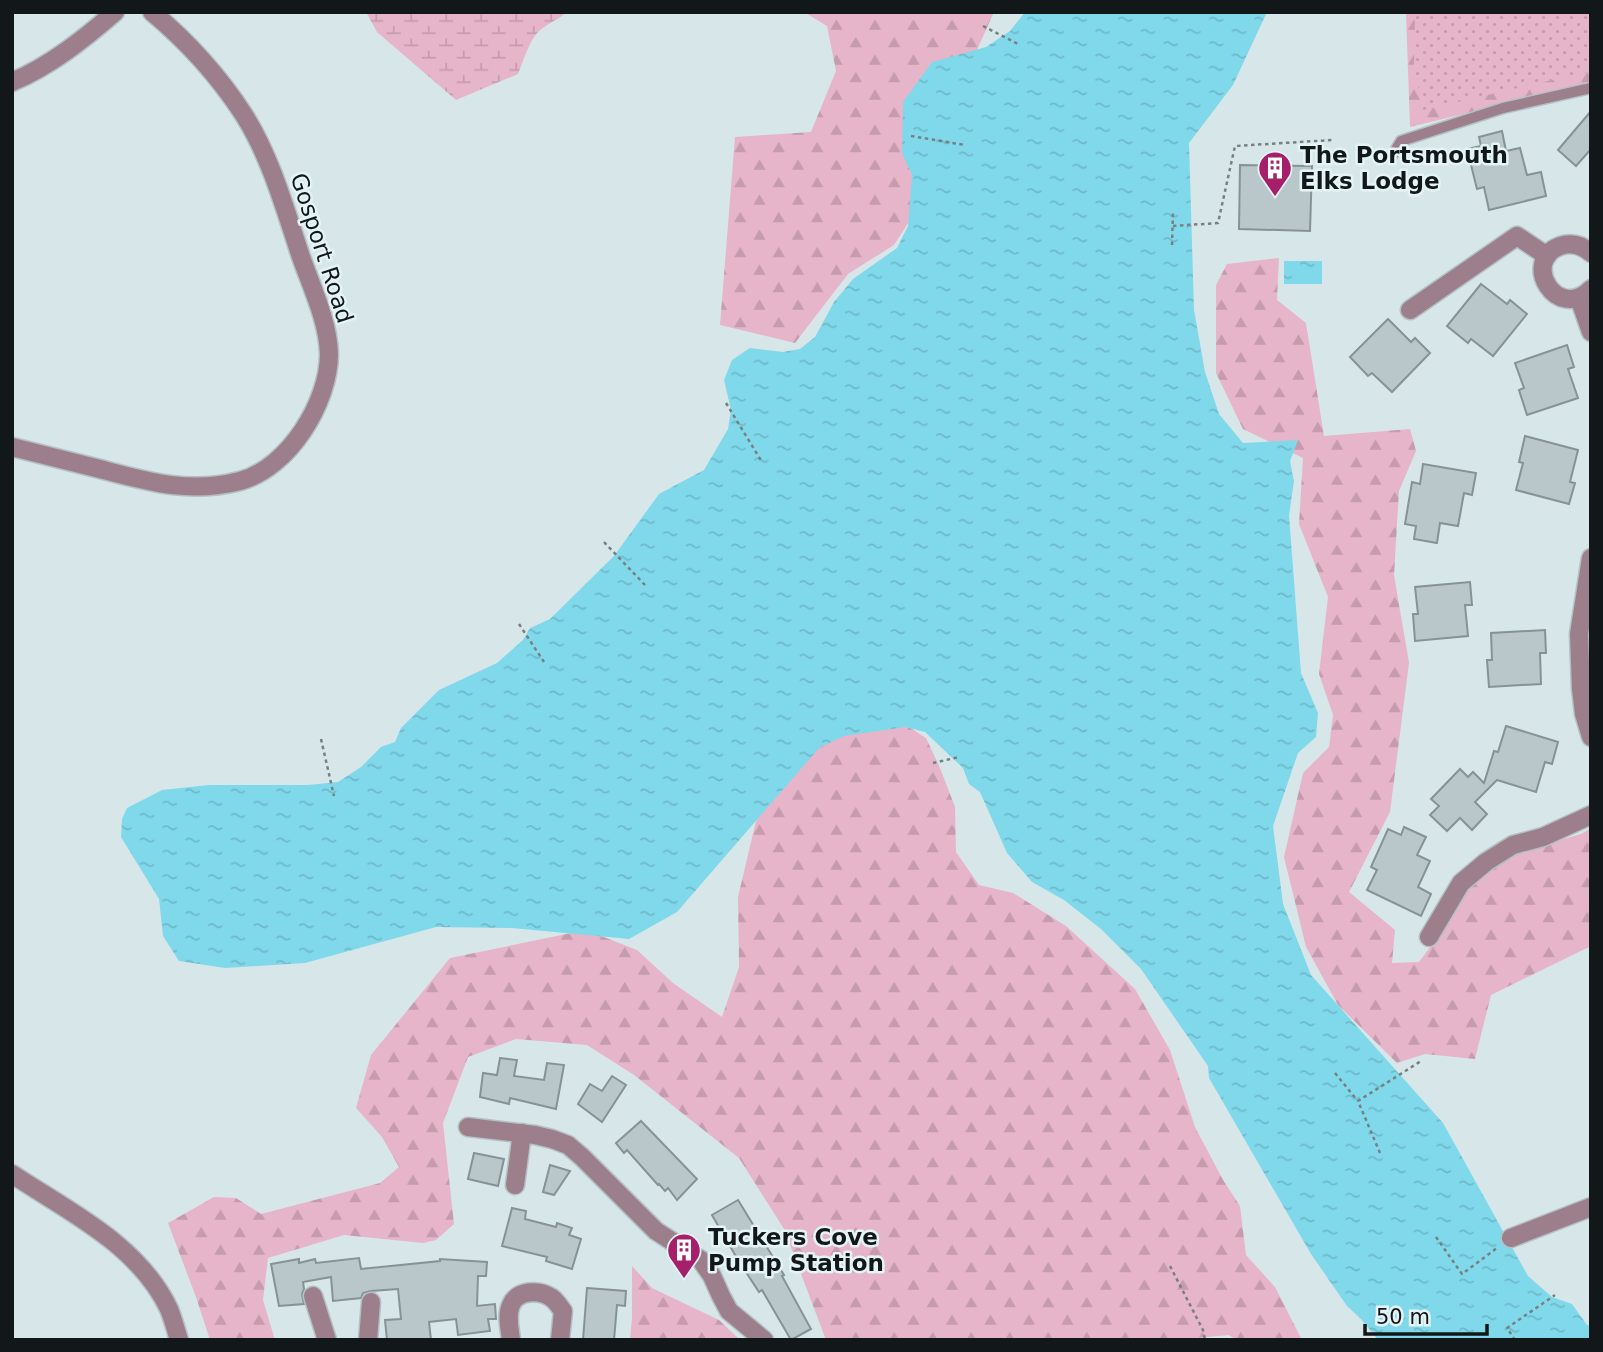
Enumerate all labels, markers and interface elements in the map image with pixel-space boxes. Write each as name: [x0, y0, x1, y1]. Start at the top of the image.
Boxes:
place label: The Portsmouth Elks Lodge: [1300, 142, 1508, 194]
building icon: The Portsmouth Elks Lodge: [1256, 149, 1294, 198]
street label: Gosport Road: [286, 170, 358, 326]
place label: Tuckers Cove Pump Station: [708, 1224, 884, 1276]
building icon: Tuckers Cove Pump Station: [665, 1231, 703, 1280]
scale bar: [1365, 1292, 1488, 1336]
text: 50 m: [1376, 1305, 1430, 1329]

